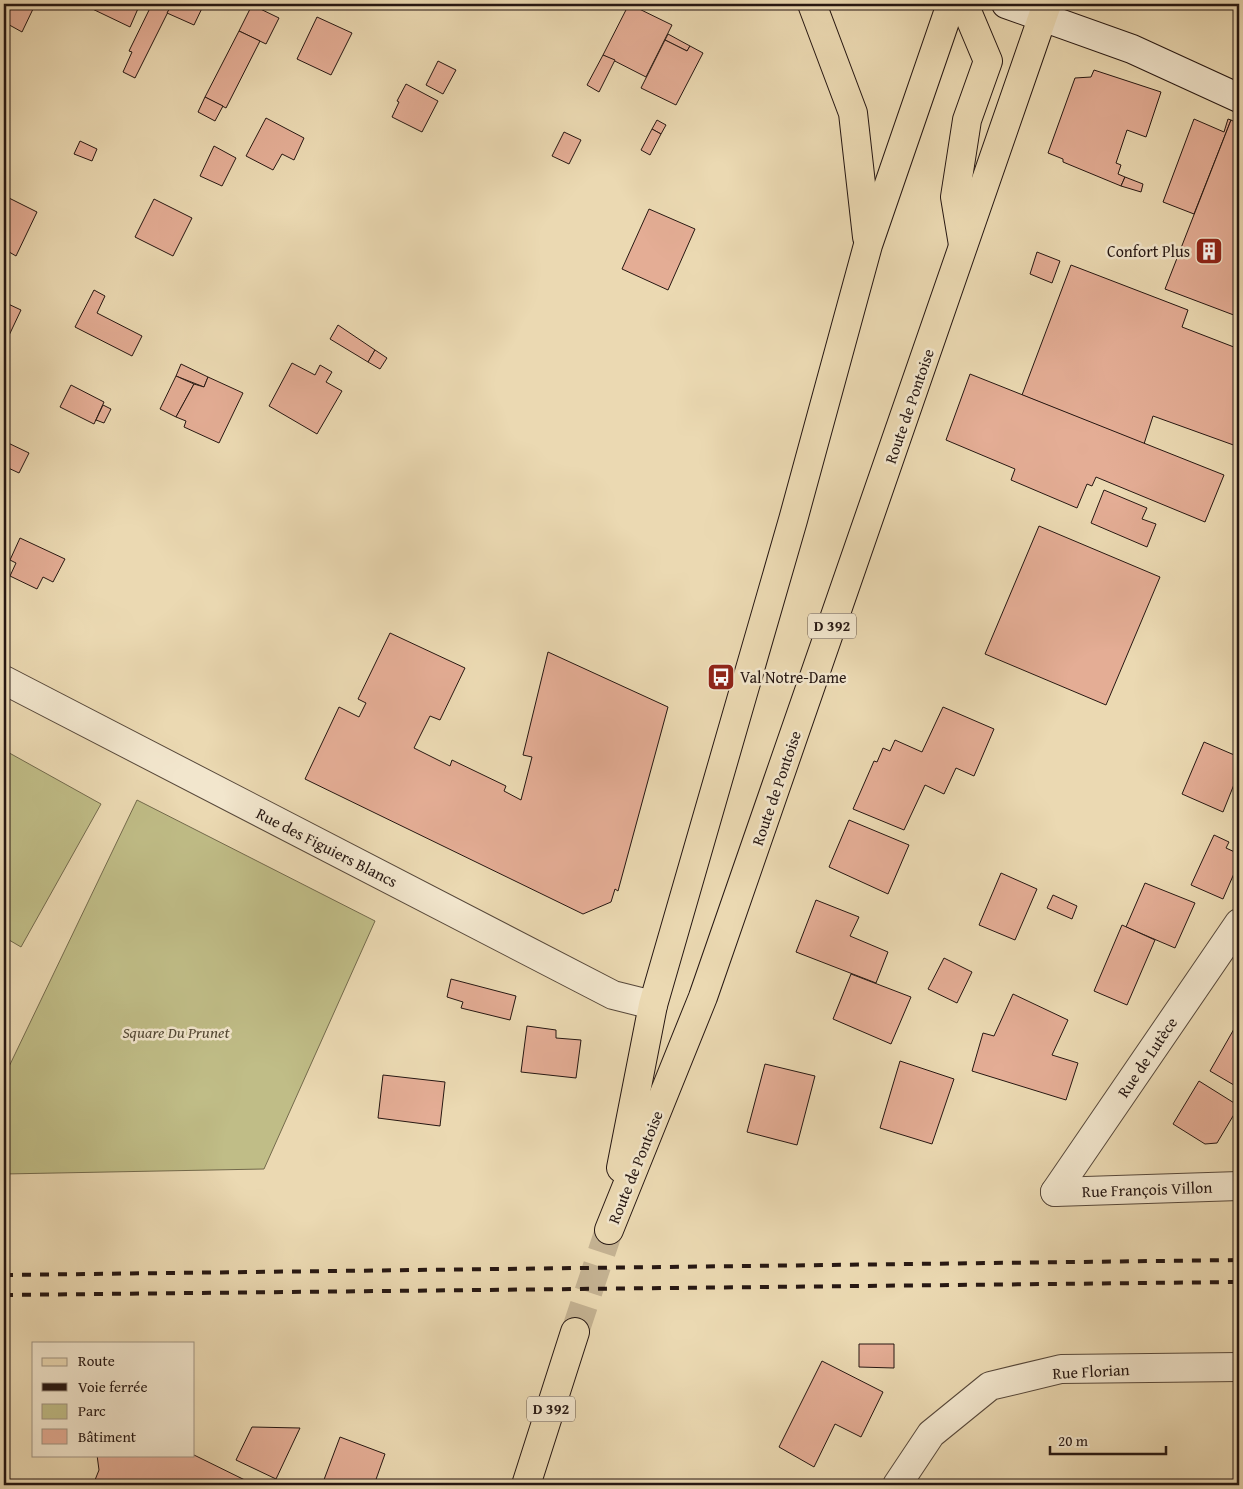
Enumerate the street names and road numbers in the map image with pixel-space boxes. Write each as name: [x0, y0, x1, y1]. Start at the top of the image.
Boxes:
street label: Route de Pontoise: [878, 345, 940, 467]
road number: D 392: [808, 614, 856, 638]
street label: Route de Pontoise: [745, 727, 807, 849]
street label: Rue des Figuiers Blancs: [252, 801, 402, 893]
street label: Rue de Lutèce: [1111, 1012, 1183, 1102]
street label: Route de Pontoise: [601, 1107, 669, 1227]
street label: Rue François Villon: [1081, 1175, 1213, 1203]
street label: Rue Florian: [1052, 1357, 1130, 1385]
road number: D 392: [527, 1396, 575, 1422]

